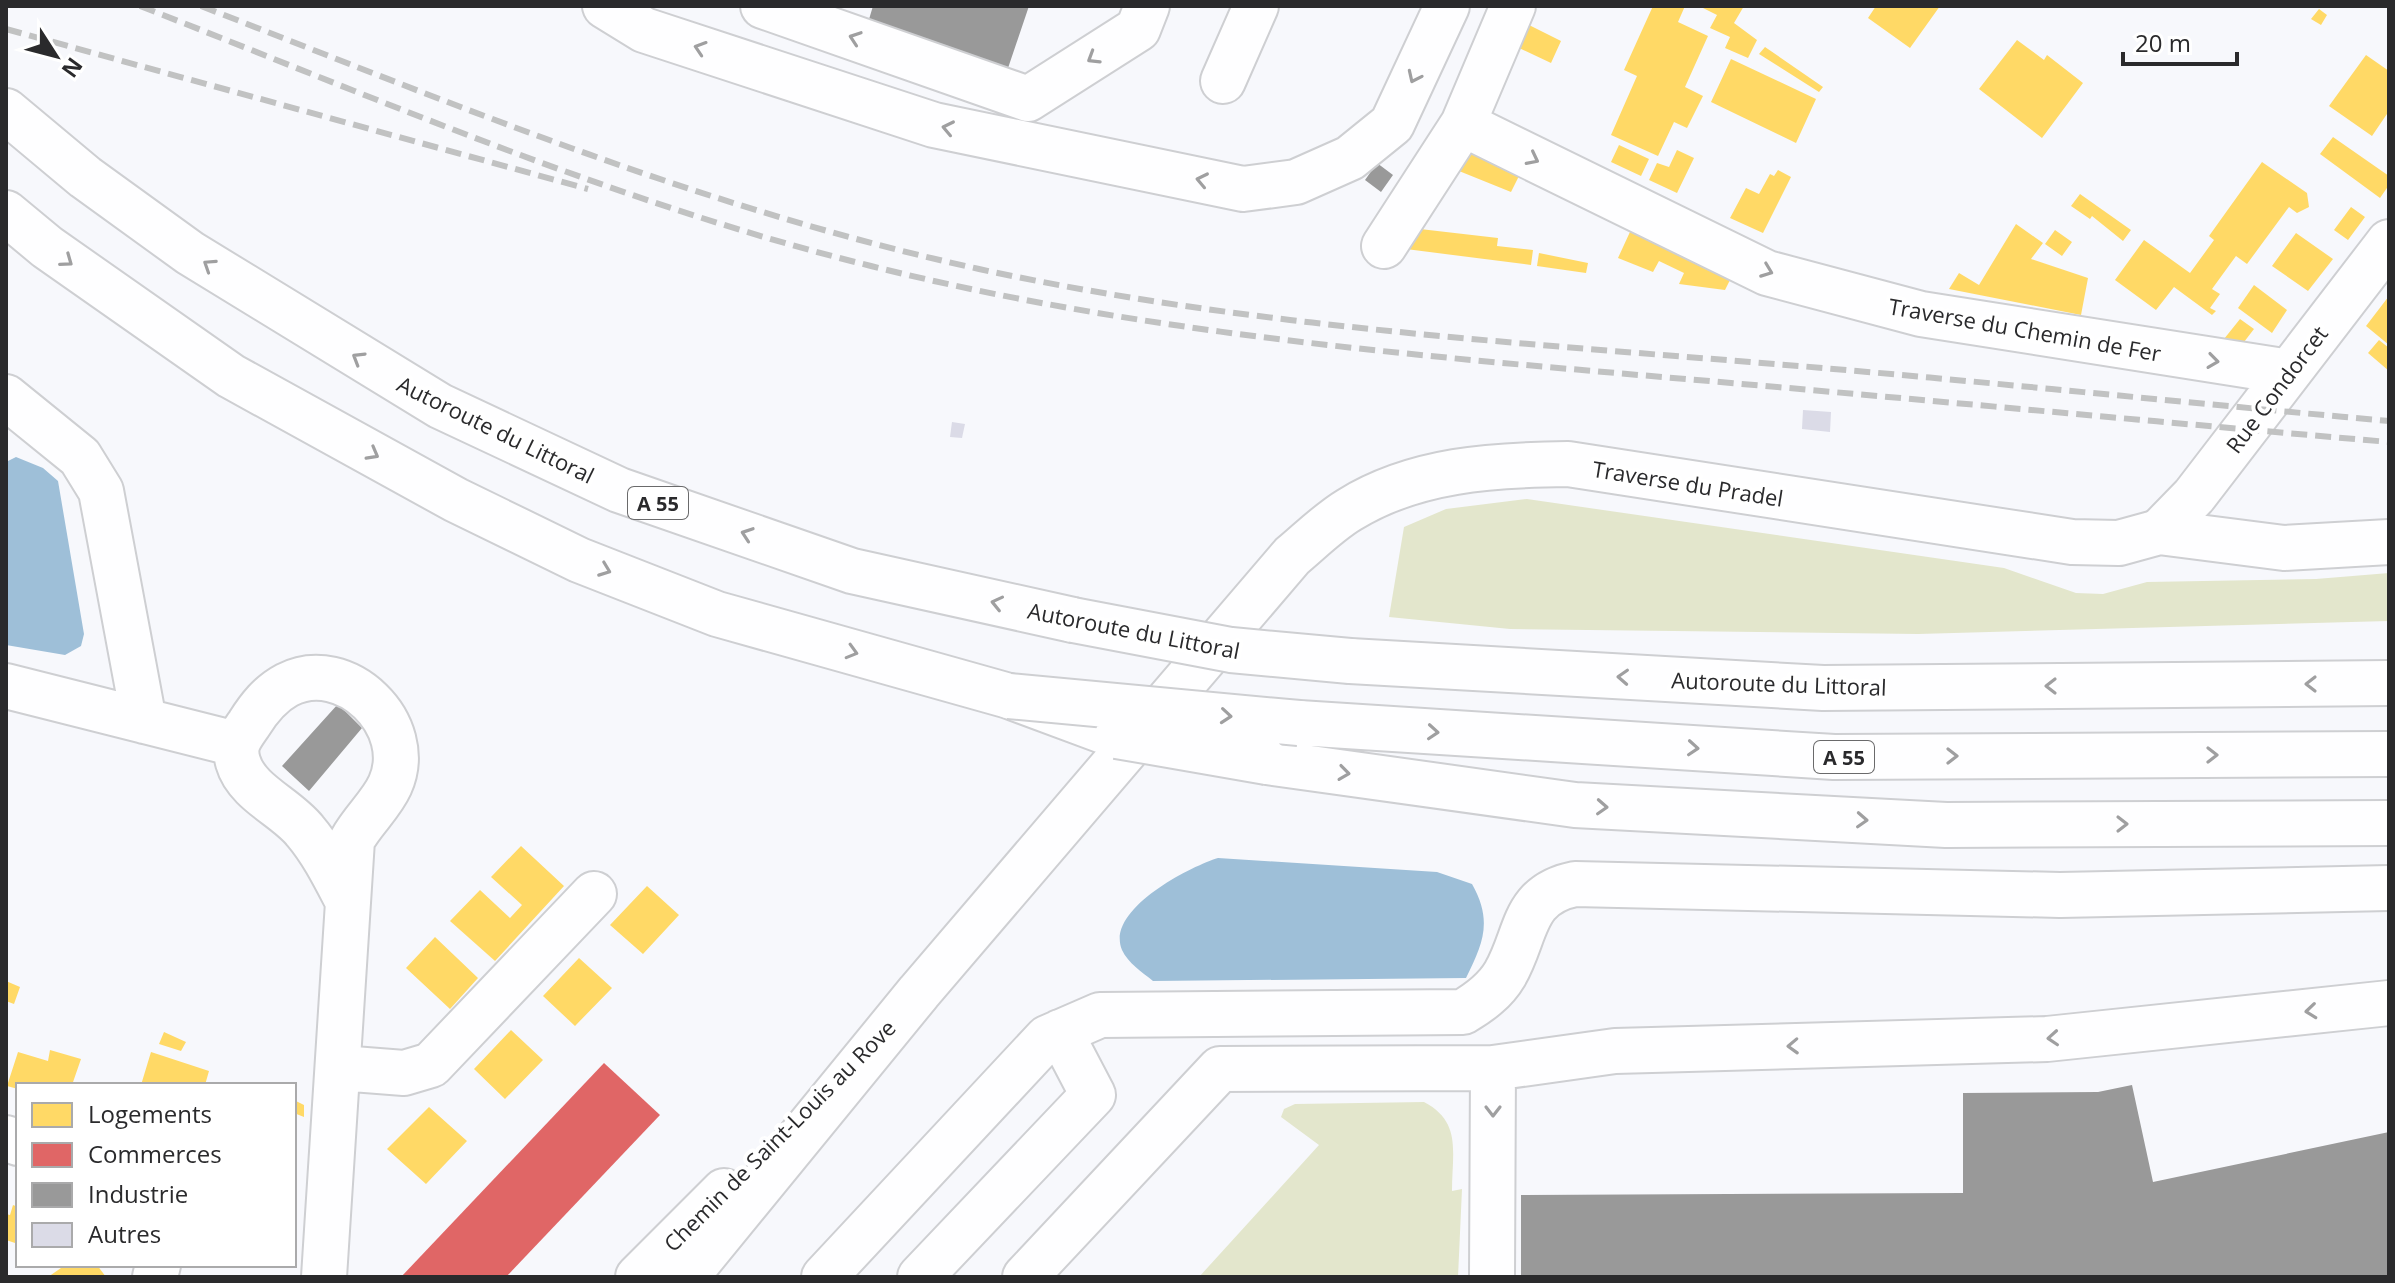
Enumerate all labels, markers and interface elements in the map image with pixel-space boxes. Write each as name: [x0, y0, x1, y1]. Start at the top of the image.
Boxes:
north arrow: [16, 16, 96, 96]
scale bar: [2123, 16, 2237, 66]
text: 20 m: [2135, 26, 2191, 59]
one-way arrow: [849, 32, 863, 48]
one-way arrow: [694, 42, 708, 58]
one-way arrow: [1087, 48, 1102, 63]
text: N: [56, 52, 90, 84]
one-way arrow: [1408, 68, 1424, 83]
one-way arrow: [941, 120, 955, 137]
one-way arrow: [1524, 149, 1539, 164]
one-way arrow: [1196, 172, 1210, 189]
one-way arrow: [59, 252, 73, 266]
one-way arrow: [203, 259, 217, 274]
one-way arrow: [1759, 261, 1773, 278]
street label: Traverse du Chemin de Fer: [1887, 290, 2163, 368]
street label: Rue Condorcet: [2218, 319, 2334, 459]
one-way arrow: [352, 352, 367, 367]
one-way arrow: [2206, 352, 2220, 369]
street label: Autoroute du Littoral: [393, 368, 599, 490]
one-way arrow: [365, 445, 379, 460]
street label: Traverse du Pradel: [1590, 453, 1786, 513]
road number: A 55: [628, 487, 688, 519]
one-way arrow: [741, 528, 755, 544]
one-way arrow: [597, 560, 611, 577]
one-way arrow: [991, 595, 1004, 612]
street label: Autoroute du Littoral: [1025, 595, 1243, 665]
one-way arrow: [844, 643, 858, 659]
street label: Autoroute du Littoral: [1671, 664, 1887, 702]
one-way arrow: [1616, 668, 1629, 685]
one-way arrow: [2304, 675, 2317, 693]
one-way arrow: [2044, 677, 2057, 695]
one-way arrow: [1220, 708, 1233, 725]
one-way arrow: [1427, 723, 1440, 740]
one-way arrow: [1686, 739, 1699, 756]
road number: A 55: [1814, 741, 1874, 773]
one-way arrow: [2206, 746, 2219, 764]
one-way arrow: [1946, 747, 1959, 765]
one-way arrow: [1337, 764, 1351, 781]
one-way arrow: [1596, 798, 1609, 815]
one-way arrow: [1856, 811, 1869, 828]
one-way arrow: [2116, 815, 2129, 833]
one-way arrow: [2305, 1003, 2318, 1020]
street label: Chemin de Saint-Louis au Rove: [657, 1013, 901, 1257]
one-way arrow: [2046, 1029, 2059, 1046]
one-way arrow: [1786, 1037, 1799, 1054]
legend: [16, 1083, 296, 1267]
text: Logements: [88, 1097, 212, 1130]
one-way arrow: [1484, 1105, 1502, 1118]
text: Commerces: [88, 1137, 222, 1170]
text: Industrie: [88, 1177, 188, 1210]
text: Autres: [88, 1217, 161, 1250]

